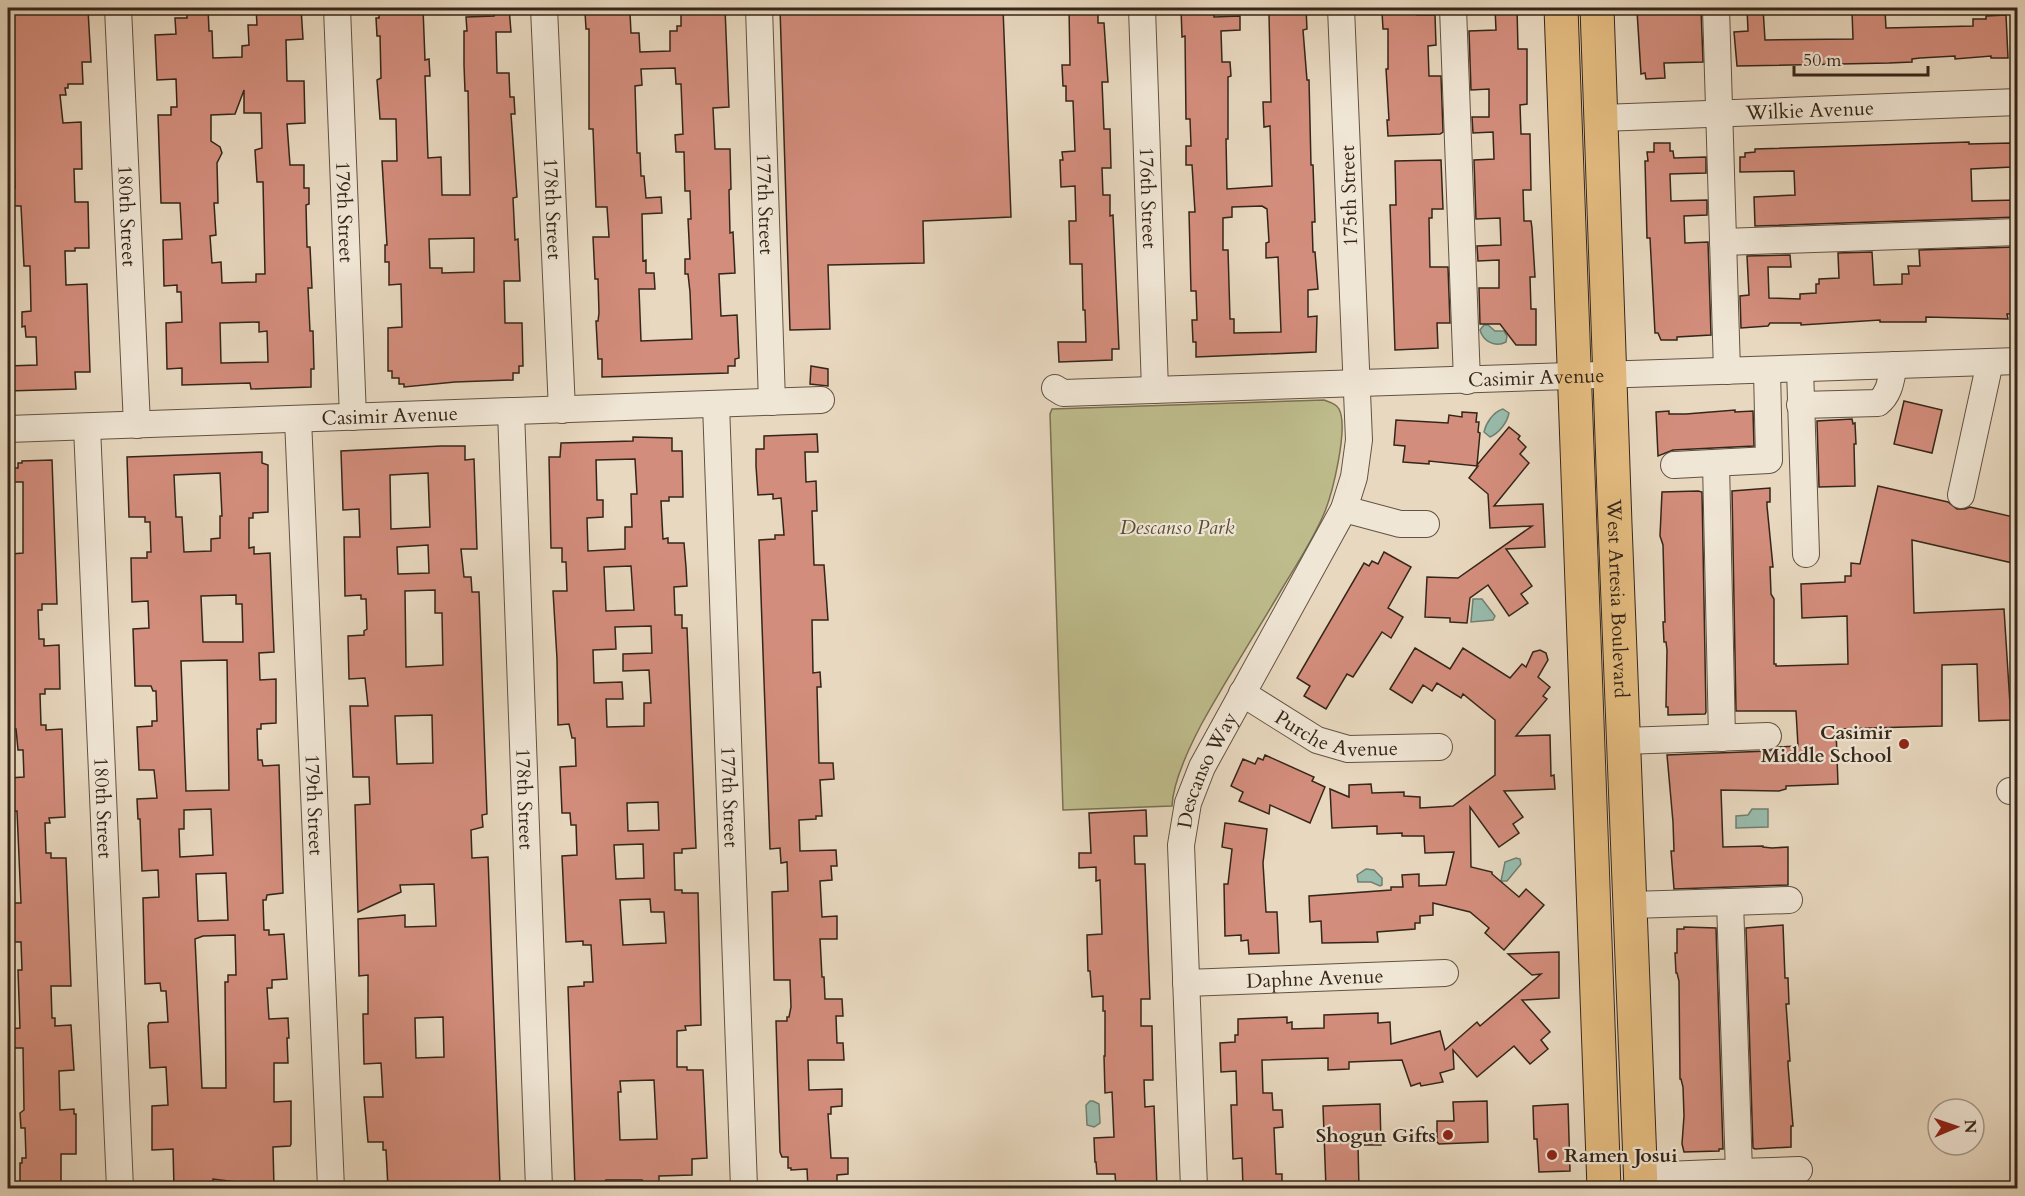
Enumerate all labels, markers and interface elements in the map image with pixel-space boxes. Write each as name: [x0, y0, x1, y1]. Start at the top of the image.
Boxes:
scale bar: [1794, 39, 1928, 77]
text: 50 m: [1803, 48, 1842, 73]
street label: Wilkie Avenue: [1744, 94, 1875, 126]
street label: 175th Street: [1334, 144, 1364, 247]
street label: 176th Street: [1133, 147, 1164, 250]
street label: 177th Street: [750, 153, 781, 256]
street label: 178th Street: [537, 157, 569, 261]
street label: 179th Street: [329, 161, 360, 264]
street label: 180th Street: [112, 164, 143, 268]
street label: Casimir Avenue: [1468, 361, 1605, 393]
street label: Casimir Avenue: [321, 399, 458, 431]
street label: West Artesia Boulevard: [1601, 498, 1635, 699]
park label: Descanso Park: [1120, 514, 1234, 541]
street label: Purche Avenue: [1270, 703, 1398, 763]
street label: Descanso Way: [1170, 706, 1244, 830]
place label: Casimir Middle School: [1761, 719, 1893, 769]
marker: Casimir Middle School: [1897, 737, 1911, 751]
street label: 177th Street: [715, 745, 745, 849]
street label: 178th Street: [510, 747, 540, 851]
street label: 179th Street: [299, 753, 330, 857]
street label: 180th Street: [88, 756, 119, 860]
street label: Daphne Avenue: [1246, 962, 1384, 994]
north arrow: [1926, 1097, 1986, 1157]
text: N: [1959, 1119, 1981, 1134]
place label: Shogun Gifts: [1316, 1122, 1436, 1149]
marker: Shogun Gifts: [1441, 1128, 1455, 1142]
place label: Ramen Josui: [1564, 1142, 1678, 1169]
marker: Ramen Josui: [1545, 1148, 1559, 1162]

